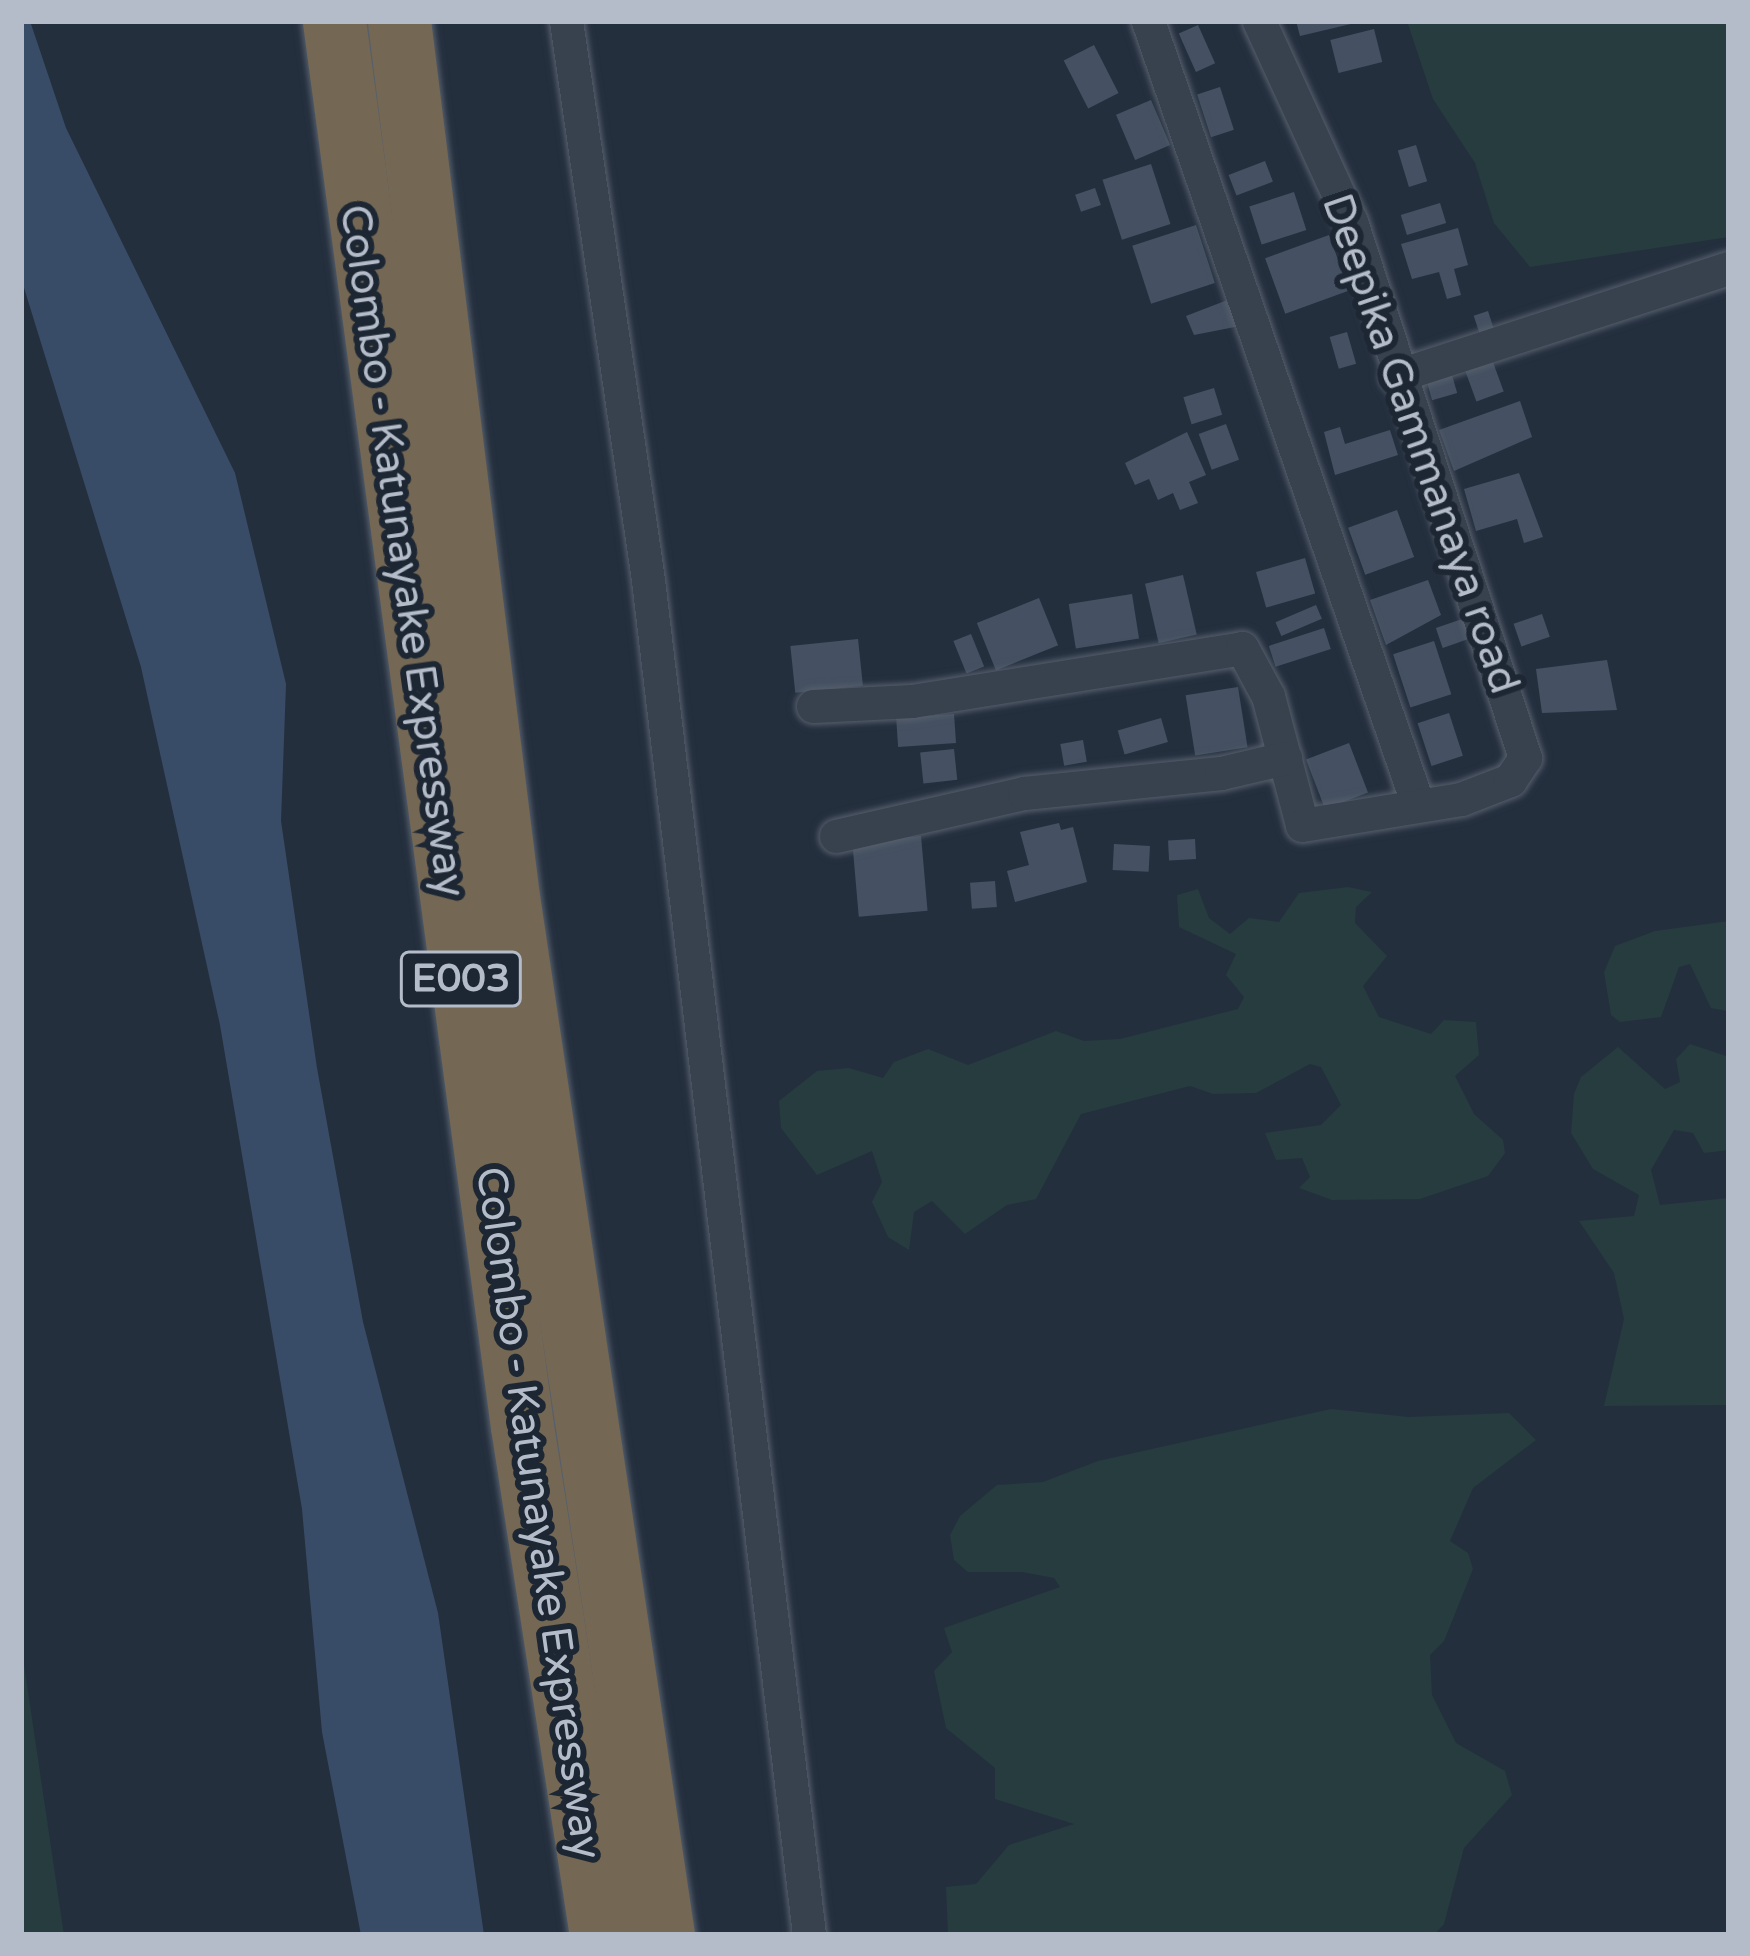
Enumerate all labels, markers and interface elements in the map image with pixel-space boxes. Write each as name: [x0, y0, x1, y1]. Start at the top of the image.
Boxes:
street label: Deepika Gammanaya road: [1311, 188, 1529, 700]
street label: Colombo - Katunayake Expressway: [328, 202, 476, 900]
road number: E003: [398, 946, 524, 1012]
street label: Colombo - Katunayake Expressway: [464, 1164, 612, 1862]

